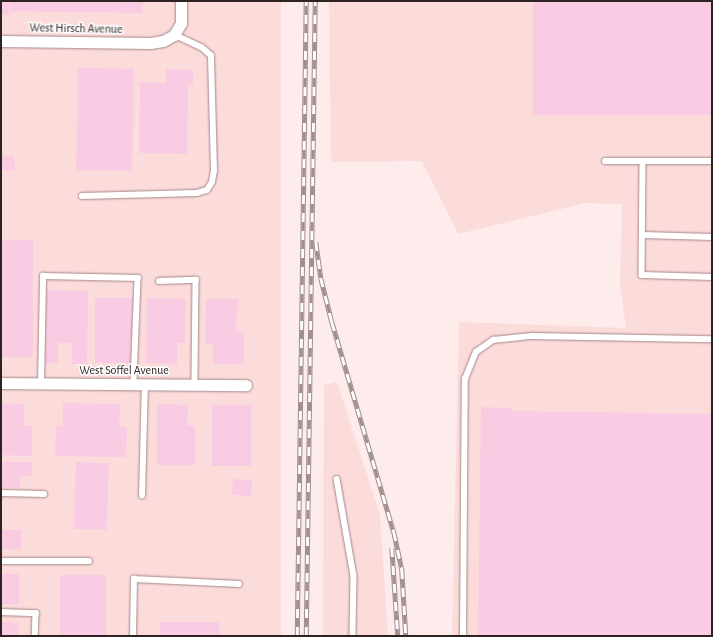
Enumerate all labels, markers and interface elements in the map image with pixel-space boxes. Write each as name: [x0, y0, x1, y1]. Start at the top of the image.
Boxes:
street label: West Hirsch Avenue: [29, 21, 123, 37]
street label: West Soffel Avenue: [79, 364, 169, 378]

